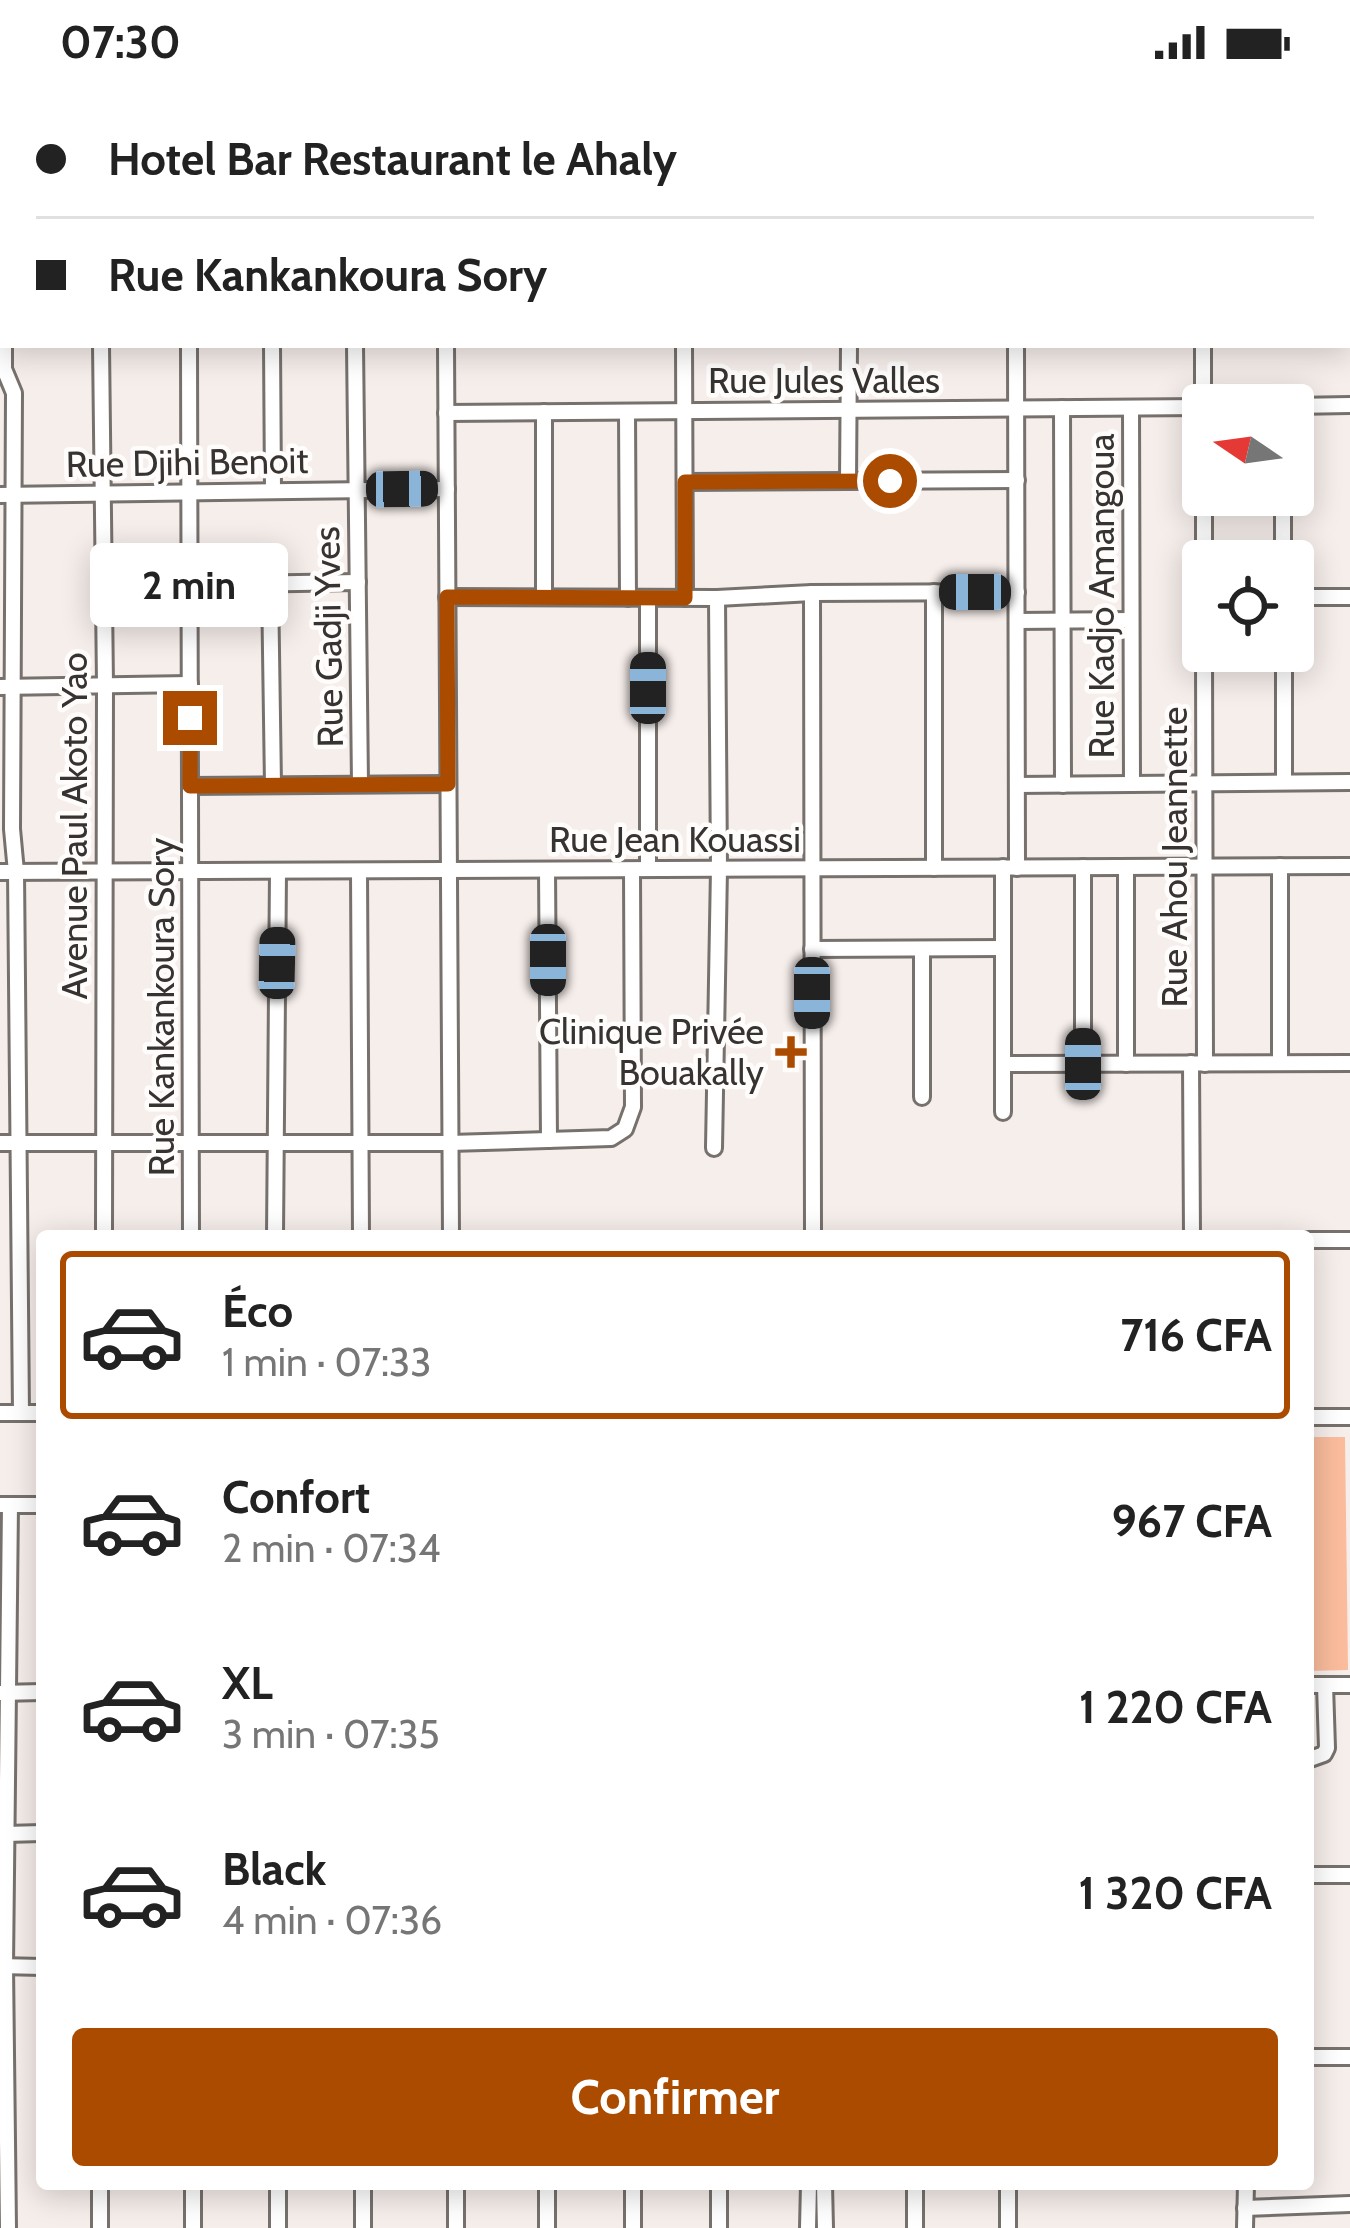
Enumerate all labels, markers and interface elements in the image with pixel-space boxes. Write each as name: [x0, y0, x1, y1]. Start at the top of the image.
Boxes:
text: 07:30: [60, 15, 181, 69]
text: Hotel Bar Restaurant le Ahaly: [108, 132, 677, 186]
text: Rue Kankankoura Sory: [108, 248, 547, 302]
street label: Rue Jules Valles: [708, 358, 940, 402]
north arrow: [1182, 384, 1314, 516]
map controls: [1182, 384, 1314, 672]
street label: Rue Kadjo Amangoua: [1079, 434, 1123, 758]
street label: Rue Djihi Benoit: [65, 438, 309, 486]
route start: [863, 454, 917, 508]
car: [366, 470, 438, 508]
street label: Rue Gadji Yves: [304, 526, 352, 748]
button: locate: [1182, 540, 1314, 672]
callout: 2 min: [91, 544, 289, 628]
text: 2 min: [142, 561, 236, 609]
car: [939, 574, 1011, 610]
street label: Avenue Paul Akoto Yao: [52, 652, 96, 1000]
car: [630, 652, 666, 724]
route end: [163, 691, 217, 745]
street label: Rue Ahou Jeannette: [1152, 707, 1196, 1007]
street label: Rue Jean Kouassi: [549, 817, 801, 861]
street label: Rue Kankankoura Sory: [139, 838, 183, 1176]
car: [530, 924, 566, 996]
car: [258, 927, 296, 999]
car: [794, 957, 830, 1029]
place label: Clinique Privée Bouakally: [539, 1009, 764, 1094]
car: [1065, 1028, 1101, 1100]
marker: Clinique Privée Bouakally: [775, 1036, 807, 1068]
icon: car: [78, 1281, 186, 1389]
text: Éco: [222, 1284, 293, 1338]
text: 716 CFA: [1120, 1308, 1272, 1362]
text: 1 min · 07:33: [222, 1338, 431, 1386]
icon: car: [78, 1467, 186, 1575]
text: Confort: [222, 1470, 370, 1524]
text: 967 CFA: [1112, 1494, 1272, 1548]
text: 2 min · 07:34: [222, 1524, 440, 1572]
icon: car: [78, 1653, 186, 1761]
text: XL: [222, 1656, 273, 1710]
text: 1 220 CFA: [1079, 1680, 1272, 1734]
text: 3 min · 07:35: [222, 1710, 440, 1758]
icon: car: [78, 1839, 186, 1947]
text: Black: [222, 1842, 326, 1896]
text: 1 320 CFA: [1079, 1866, 1272, 1920]
text: 4 min · 07:36: [222, 1896, 442, 1944]
button: Confirmer: [72, 2028, 1278, 2166]

